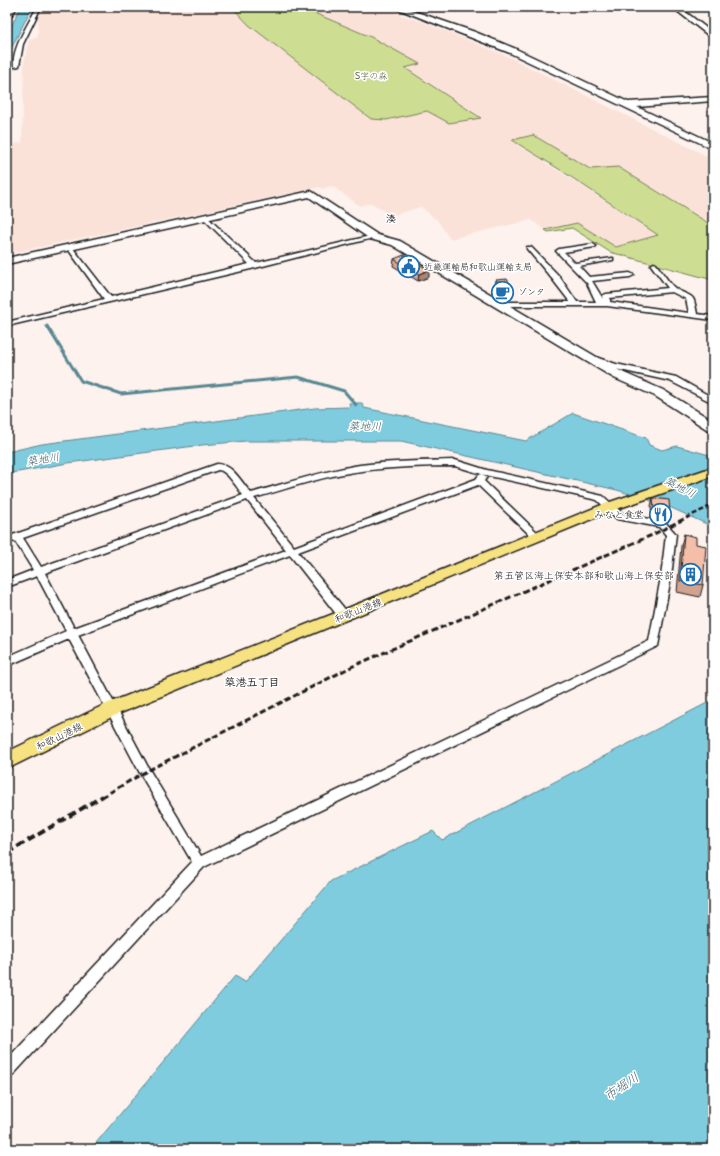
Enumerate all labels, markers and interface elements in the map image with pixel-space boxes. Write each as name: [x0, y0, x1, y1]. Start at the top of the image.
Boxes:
park label: S字の森: [355, 68, 387, 82]
district label: 湊: [386, 210, 396, 225]
public building icon: 近畿運輸局和歌山運輸支局: [396, 254, 422, 280]
place label: 近畿運輸局和歌山運輸支局: [424, 259, 532, 273]
cafe icon: ゾンタ: [490, 279, 516, 305]
place label: ゾンタ: [518, 284, 545, 298]
water label: 築地川: [349, 417, 382, 434]
water label: 築地川: [25, 448, 61, 469]
water label: 築地川: [662, 472, 699, 501]
restaurant icon: みなと食堂: [647, 501, 673, 527]
place label: みなと食堂: [594, 506, 644, 521]
building icon: 第五管区海上保安本部和歌山海上保安部: [677, 562, 703, 588]
place label: 第五管区海上保安本部和歌山海上保安部: [494, 567, 674, 582]
street label: 和歌山港線: [332, 593, 384, 626]
district label: 築港五丁目: [225, 673, 280, 690]
street label: 和歌山港線: [33, 718, 85, 753]
water label: 市堀川: [599, 1067, 642, 1104]

